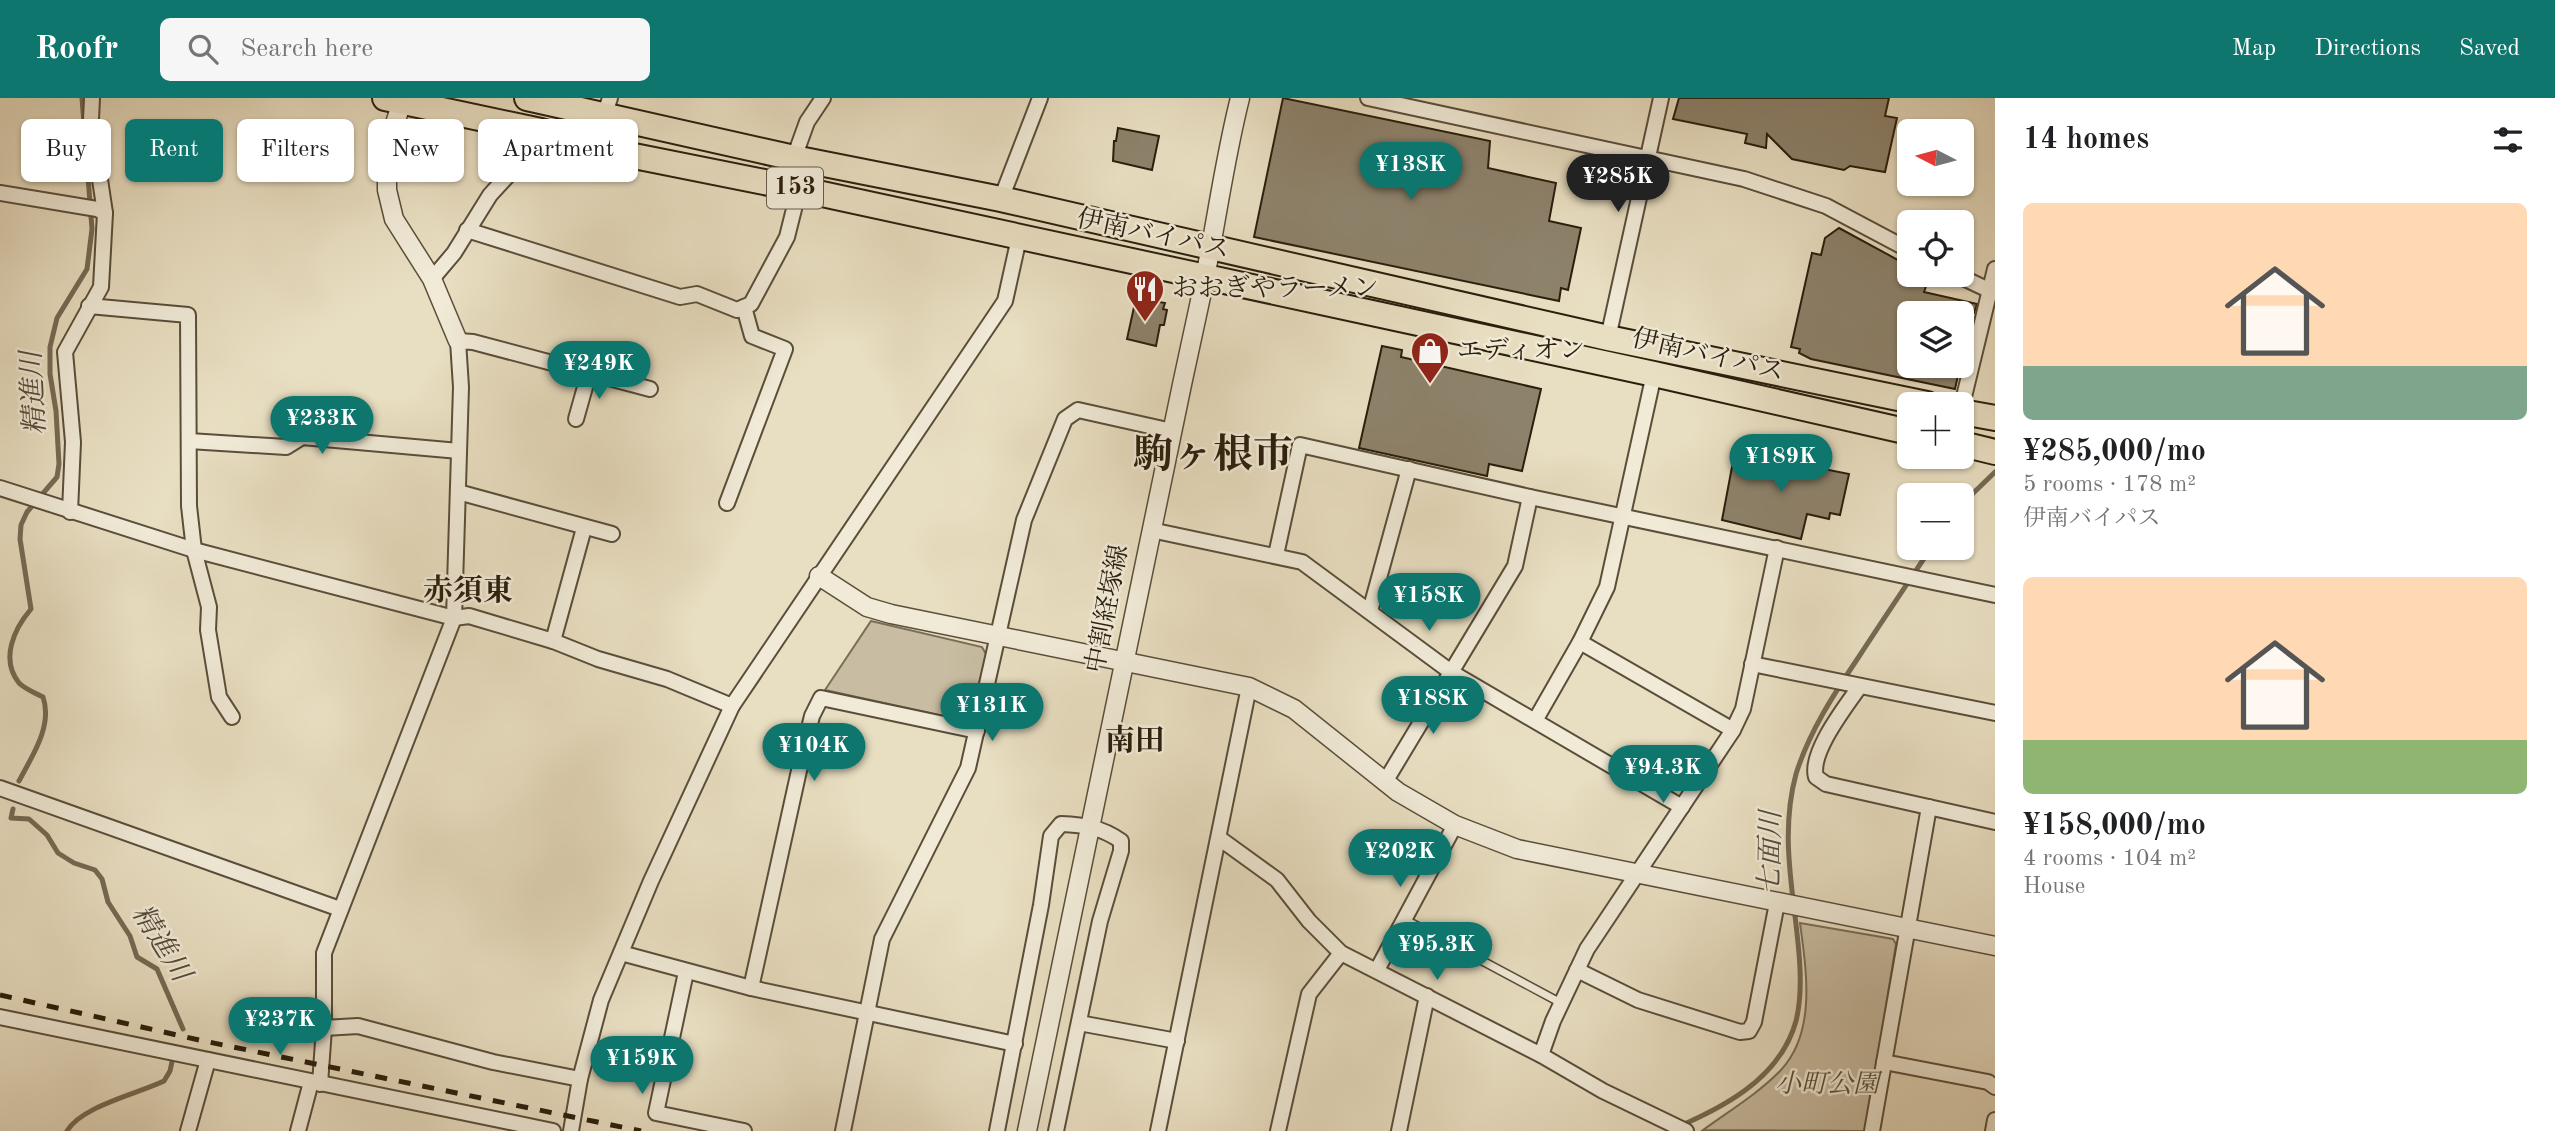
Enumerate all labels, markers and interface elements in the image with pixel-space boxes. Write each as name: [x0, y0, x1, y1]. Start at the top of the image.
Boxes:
search box: [160, 18, 650, 81]
icon: search: [184, 30, 222, 68]
text: Roofr: [35, 33, 118, 66]
text: Search here: [240, 36, 373, 62]
text: Map: [2232, 37, 2276, 61]
text: Directions: [2314, 37, 2421, 61]
text: Saved: [2459, 37, 2520, 61]
chip: Buy: [21, 119, 111, 182]
chip: Rent: [125, 119, 223, 182]
chip: Filters: [237, 119, 354, 182]
chip: New: [368, 119, 464, 182]
chip: Apartment: [478, 119, 638, 182]
north arrow: [1897, 119, 1974, 196]
map controls: [1897, 119, 1974, 560]
icon: filters: [2489, 121, 2527, 159]
text: 14 homes: [2023, 125, 2149, 155]
pin: ¥138K: [1362, 142, 1460, 202]
text: ¥138K: [1375, 153, 1447, 176]
pin: ¥285K: [1569, 155, 1667, 214]
text: ¥285K: [1582, 165, 1654, 188]
road number: 153: [767, 168, 823, 208]
street label: 伊南バイパス: [1074, 204, 1232, 264]
button: locate: [1897, 210, 1974, 287]
icon: home: [2212, 248, 2338, 374]
restaurant icon: おおぎやラーメン: [1124, 268, 1166, 323]
place label: おおぎやラーメン: [1172, 274, 1379, 302]
button: layers: [1897, 301, 1974, 378]
street label: 伊南バイパス: [1629, 324, 1787, 386]
shop icon: エディオン: [1409, 330, 1451, 385]
place label: エディオン: [1457, 336, 1585, 364]
pin: ¥249K: [550, 342, 648, 401]
water label: 精進川: [16, 347, 51, 436]
text: ¥249K: [563, 352, 635, 375]
button: +: [1897, 392, 1974, 469]
pin: ¥233K: [273, 396, 371, 456]
text: ¥233K: [286, 407, 358, 430]
district label: 駒ヶ根市: [1133, 433, 1293, 477]
pin: ¥189K: [1732, 434, 1830, 494]
text: ¥285,000/mo: [2023, 437, 2206, 467]
text: ¥189K: [1745, 445, 1817, 468]
text: 5 rooms · 178 m²: [2023, 473, 2196, 496]
button: −: [1897, 483, 1974, 560]
text: 伊南バイパス: [2023, 507, 2161, 530]
street label: 中割経塚線: [1081, 542, 1133, 675]
district label: 赤須東: [423, 574, 513, 607]
pin: ¥158K: [1380, 574, 1478, 633]
text: ¥158K: [1393, 584, 1465, 607]
icon: home: [2212, 622, 2338, 748]
pin: ¥188K: [1384, 676, 1482, 736]
pin: ¥131K: [943, 684, 1041, 743]
text: ¥188K: [1397, 687, 1469, 710]
text: ¥131K: [956, 694, 1028, 717]
pin: ¥104K: [765, 724, 863, 783]
district label: 南田: [1105, 724, 1165, 757]
text: ¥104K: [778, 734, 850, 757]
pin: ¥94.3K: [1606, 746, 1720, 805]
text: ¥94.3K: [1624, 756, 1702, 779]
water label: 七面川: [1754, 808, 1787, 895]
text: ¥158,000/mo: [2023, 811, 2206, 841]
pin: ¥202K: [1351, 830, 1449, 889]
text: ¥202K: [1364, 840, 1436, 863]
text: 4 rooms · 104 m²: [2023, 847, 2196, 870]
text: House: [2023, 875, 2085, 898]
water label: 精進川: [126, 899, 198, 990]
pin: ¥95.3K: [1380, 922, 1494, 982]
text: ¥95.3K: [1398, 933, 1476, 956]
pin: ¥237K: [231, 998, 329, 1057]
text: ¥237K: [244, 1008, 316, 1031]
pin: ¥159K: [593, 1037, 691, 1096]
text: ¥159K: [606, 1047, 678, 1070]
park label: 小町公園: [1775, 1070, 1883, 1098]

